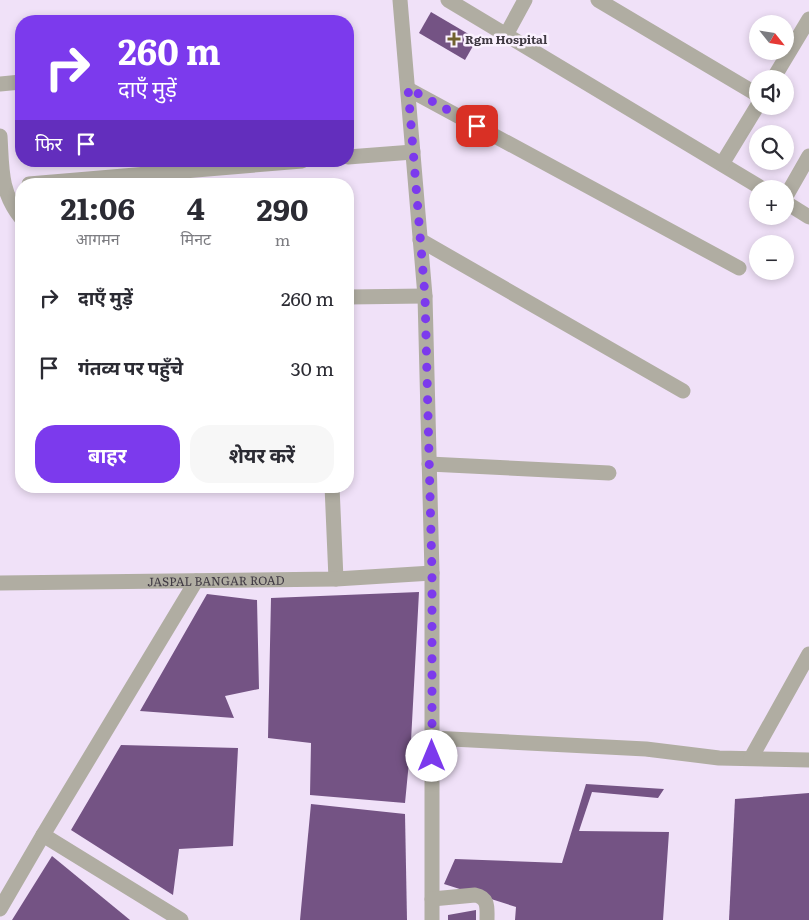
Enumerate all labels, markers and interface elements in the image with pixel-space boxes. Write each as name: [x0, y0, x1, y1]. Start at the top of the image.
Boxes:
north arrow: [749, 15, 794, 60]
map controls: [749, 15, 794, 280]
text: 260 m: [118, 24, 221, 76]
place label: Rgm Hospital: [465, 30, 548, 48]
marker: Rgm Hospital: [447, 32, 461, 46]
icon: right: [35, 35, 100, 100]
button: sound: [749, 70, 794, 115]
text: दाएँ मुड़ें: [118, 71, 177, 104]
pin: [456, 105, 498, 147]
icon: arrive: [463, 112, 491, 140]
button: search: [749, 125, 794, 170]
text: फिर: [35, 129, 62, 157]
icon: arrive: [72, 130, 100, 158]
button: +: [749, 180, 794, 225]
text: 21:06: [61, 185, 135, 229]
text: 4: [187, 185, 205, 229]
text: 290: [257, 186, 308, 230]
text: आगमन: [76, 226, 120, 250]
text: मिनट: [180, 226, 211, 250]
text: m: [275, 227, 290, 251]
button: −: [749, 235, 794, 280]
text: दाएँ मुड़ें: [78, 283, 133, 311]
icon: right: [35, 284, 63, 312]
text: 260 m: [281, 284, 334, 312]
text: गंतव्य पर पहुँचे: [78, 353, 183, 381]
icon: arrive: [35, 354, 63, 382]
text: 30 m: [290, 354, 334, 382]
button: बाहर: [35, 425, 180, 483]
button: शेयर करें: [190, 425, 334, 483]
street label: JASPAL BANGAR ROAD: [147, 571, 285, 590]
position arrow: [405, 729, 457, 781]

